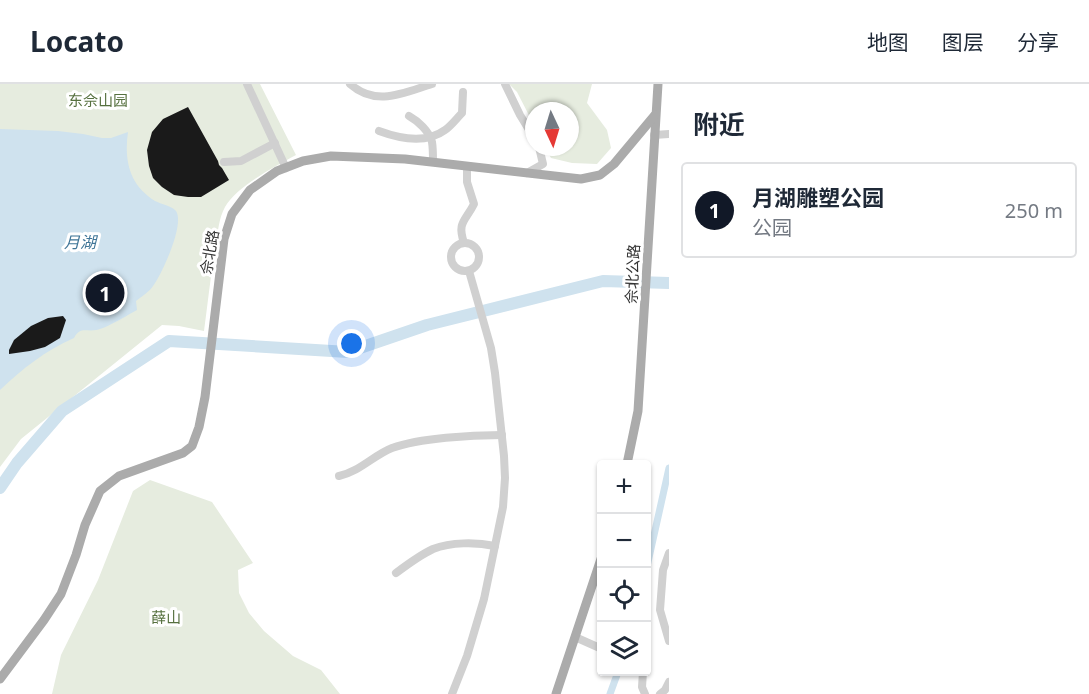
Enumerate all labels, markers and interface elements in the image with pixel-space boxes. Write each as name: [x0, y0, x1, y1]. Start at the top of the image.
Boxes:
text: Locato: [30, 22, 124, 60]
text: 地图: [867, 28, 909, 56]
text: 图层: [942, 28, 984, 56]
text: 分享: [1017, 28, 1059, 56]
park label: 东佘山园: [68, 90, 128, 110]
north arrow: [525, 102, 579, 156]
text: 附近: [693, 106, 745, 142]
text: 月湖雕塑公园: [752, 182, 884, 212]
text: 1: [709, 197, 720, 224]
text: 250 m: [1005, 197, 1063, 224]
text: 公园: [752, 214, 792, 241]
street label: 佘北路: [195, 228, 223, 276]
water label: 月湖: [64, 231, 99, 253]
street label: 佘北公路: [620, 244, 644, 304]
pin: 1: [86, 270, 124, 316]
your location: [337, 329, 366, 358]
map controls: [597, 460, 651, 676]
button: +: [597, 460, 651, 514]
button: −: [597, 514, 651, 568]
button: locate: [597, 568, 651, 622]
park label: 薛山: [151, 607, 181, 627]
button: layers: [597, 622, 651, 676]

